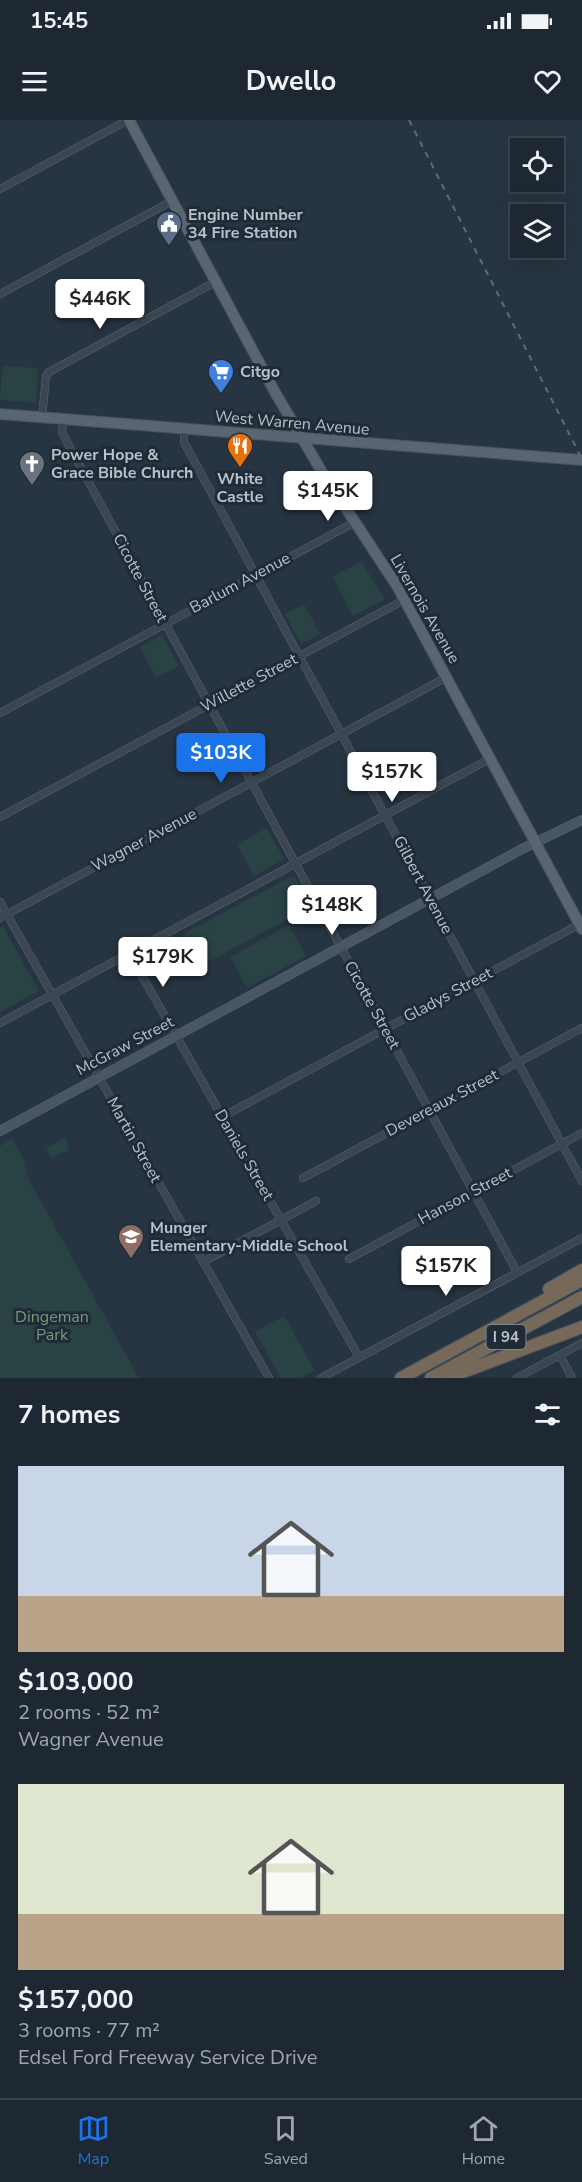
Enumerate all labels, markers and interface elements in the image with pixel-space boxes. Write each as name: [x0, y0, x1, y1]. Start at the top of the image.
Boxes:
text: 15:45: [30, 6, 88, 36]
text: Dwello: [246, 63, 336, 100]
icon: menu: [18, 65, 51, 98]
icon: heart: [531, 65, 564, 98]
map controls: [510, 138, 564, 258]
button: locate: [510, 138, 564, 192]
place label: Engine Number 34 Fire Station: [188, 204, 304, 244]
button: layers: [510, 204, 564, 258]
public building icon: Engine Number 34 Fire Station: [154, 209, 184, 247]
pin: $446K: [58, 279, 142, 330]
text: $446K: [69, 285, 131, 312]
supermarket icon: Citgo: [206, 357, 236, 395]
place label: Citgo: [240, 361, 280, 383]
street label: West Warren Avenue: [214, 405, 370, 441]
restaurant icon: White Castle: [225, 431, 255, 469]
place label: Power Hope & Grace Bible Church: [51, 444, 193, 484]
church icon: Power Hope & Grace Bible Church: [17, 449, 47, 487]
place label: White Castle: [217, 468, 264, 508]
pin: $145K: [286, 471, 370, 522]
text: $145K: [297, 477, 359, 504]
street label: Cicotte Street: [107, 530, 173, 627]
street label: Barlum Avenue: [186, 547, 294, 619]
street label: Livernois Avenue: [385, 550, 465, 668]
street label: Willette Street: [197, 648, 301, 718]
pin: $103K: [179, 733, 263, 784]
text: $103K: [190, 739, 252, 766]
pin: $157K: [350, 752, 434, 803]
text: $157K: [361, 758, 423, 785]
street label: Wagner Avenue: [87, 803, 201, 877]
street label: Gilbert Avenue: [388, 832, 458, 938]
pin: $148K: [290, 885, 374, 936]
text: $148K: [301, 891, 363, 918]
pin: $179K: [121, 937, 205, 988]
text: $179K: [132, 943, 194, 970]
street label: Cicotte Street: [339, 957, 406, 1053]
street label: Gladys Street: [400, 962, 497, 1028]
street label: McGraw Street: [72, 1011, 178, 1081]
street label: Devereaux Street: [382, 1064, 503, 1142]
street label: Martin Street: [101, 1093, 167, 1187]
street label: Daniels Street: [209, 1105, 279, 1205]
street label: Hanson Street: [414, 1162, 516, 1230]
place label: Munger Elementary-Middle School: [150, 1217, 348, 1257]
school or university icon: Munger Elementary-Middle School: [116, 1222, 146, 1260]
pin: $157K: [404, 1246, 488, 1297]
text: $157K: [415, 1252, 477, 1279]
park label: Dingeman Park: [15, 1306, 89, 1346]
road number: I 94: [486, 1325, 526, 1349]
text: 7 homes: [18, 1397, 120, 1432]
icon: filters: [531, 1398, 564, 1431]
icon: home: [237, 1505, 345, 1613]
text: $103,000: [18, 1664, 134, 1699]
text: 2 rooms · 52 m²: [18, 1699, 160, 1726]
text: Wagner Avenue: [18, 1726, 164, 1753]
icon: home: [237, 1823, 345, 1931]
text: $157,000: [18, 1982, 134, 2017]
text: 3 rooms · 77 m²: [18, 2017, 160, 2044]
text: Edsel Ford Freeway Service Drive: [18, 2044, 318, 2071]
tab: Map: [77, 2112, 110, 2170]
tab: Saved: [264, 2112, 308, 2170]
tab: Home: [462, 2112, 505, 2170]

